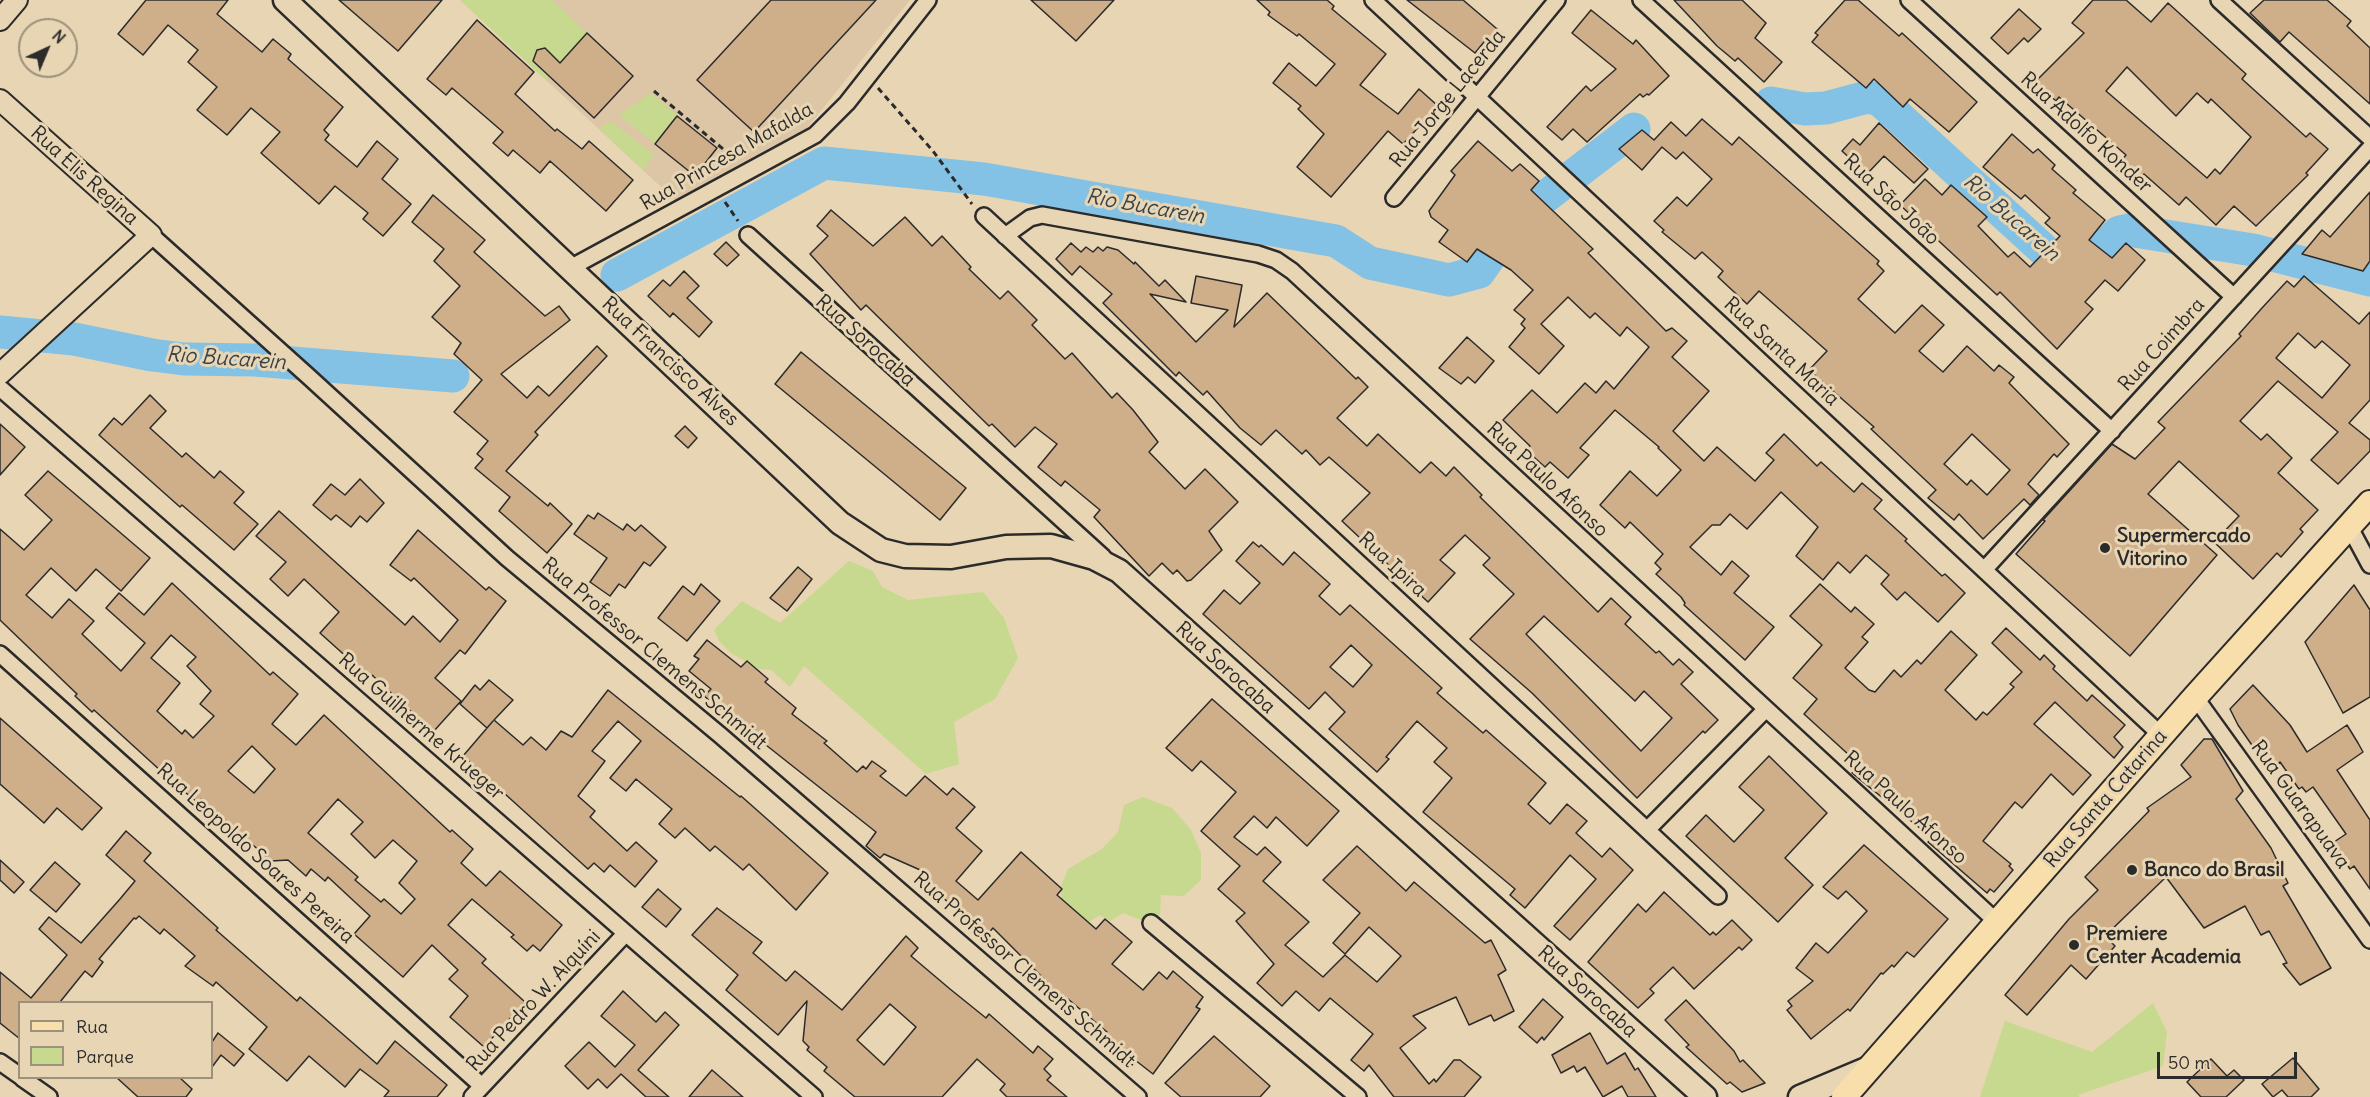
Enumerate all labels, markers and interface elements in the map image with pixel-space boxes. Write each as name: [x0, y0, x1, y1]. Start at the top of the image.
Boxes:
north arrow: [18, 18, 78, 78]
text: N: [48, 25, 70, 48]
street label: Rua Jorge Lacerda: [1385, 25, 1511, 173]
street label: Rua Adolfo Konder: [2015, 68, 2157, 198]
street label: Rua Princesa Mafalda: [636, 98, 818, 216]
street label: Rua Elis Regina: [25, 121, 143, 231]
street label: Rua São João: [1838, 149, 1944, 251]
water label: Rio Bucarein: [1958, 169, 2064, 267]
water label: Rio Bucarein: [1084, 184, 1206, 230]
street label: Rua Sorocaba: [810, 290, 920, 392]
street label: Rua Francisco Alves: [597, 292, 743, 432]
street label: Rua Santa Maria: [1718, 292, 1844, 412]
street label: Rua Coimbra: [2114, 293, 2210, 397]
water label: Rio Bucarein: [166, 342, 286, 376]
street label: Rua Paulo Afonso: [1481, 417, 1613, 543]
place label: Supermercado Vitorino: [2117, 524, 2251, 571]
street label: Rua Ipira: [1353, 528, 1431, 602]
marker: Supermercado Vitorino: [2098, 541, 2112, 555]
street label: Rua Professor Clemens Schmidt: [537, 553, 771, 755]
street label: Rua Sorocaba: [1170, 617, 1280, 719]
street label: Rua Guilherme Krueger: [333, 648, 509, 806]
street label: Rua Santa Catarina: [2039, 725, 2173, 873]
street label: Rua Guarapuava: [2245, 736, 2355, 874]
street label: Rua Paulo Afonso: [1838, 746, 1972, 870]
street label: Rua Leopoldo Soares Pereira: [151, 759, 359, 949]
place label: Banco do Brasil: [2144, 858, 2284, 882]
marker: Banco do Brasil: [2125, 863, 2139, 877]
street label: Rua Professor Clemens Schmidt: [908, 867, 1140, 1073]
place label: Premiere Center Academia: [2086, 922, 2241, 969]
street label: Rua Pedro W. Alquíni: [462, 925, 606, 1077]
marker: Premiere Center Academia: [2067, 938, 2081, 952]
street label: Rua Sorocaba: [1532, 941, 1642, 1043]
legend: [18, 1001, 213, 1079]
text: Rua: [76, 1015, 108, 1038]
scale bar: [2160, 1040, 2300, 1078]
text: Parque: [76, 1045, 134, 1068]
text: 50 m: [2168, 1051, 2210, 1074]

